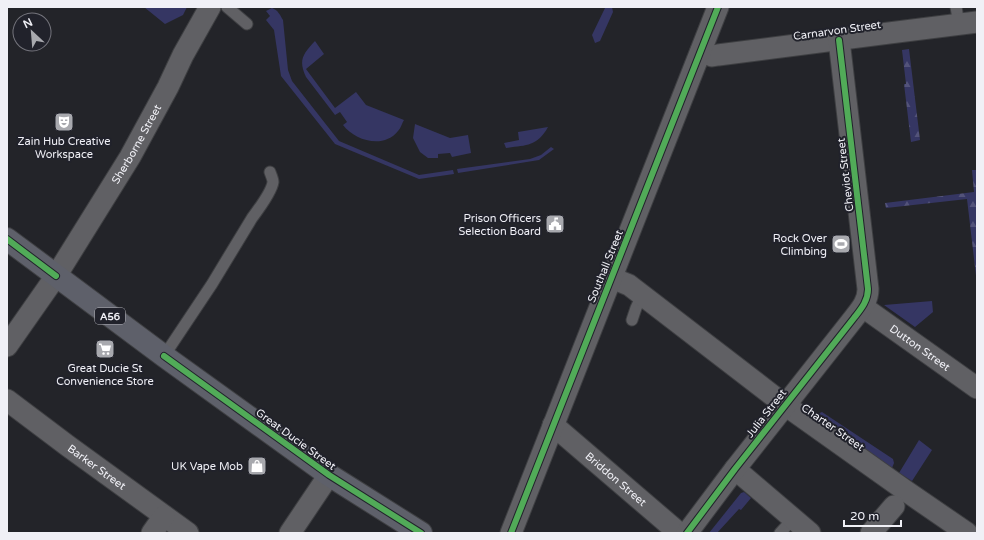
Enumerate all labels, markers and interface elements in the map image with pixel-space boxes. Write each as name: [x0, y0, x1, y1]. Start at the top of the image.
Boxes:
north arrow: [12, 12, 52, 52]
text: N: [21, 16, 35, 31]
street label: Carnarvon Street: [792, 18, 882, 43]
street label: Sherborne Street: [109, 102, 164, 186]
theatre icon: Zain Hub Creative Workspace: [53, 111, 75, 133]
place label: Zain Hub Creative Workspace: [18, 135, 110, 161]
street label: Cheviot Street: [835, 137, 856, 213]
place label: Prison Officers Selection Board: [459, 212, 541, 238]
public building icon: Prison Officers Selection Board: [544, 213, 566, 235]
street label: Southall Street: [585, 228, 626, 304]
place label: Rock Over Climbing: [773, 232, 828, 258]
sports icon: Rock Over Climbing: [830, 233, 852, 255]
road number: A56: [95, 308, 125, 324]
street label: Dutton Street: [887, 322, 952, 374]
supermarket icon: Great Ducie St Convenience Store: [94, 338, 116, 360]
place label: Great Ducie St Convenience Store: [56, 362, 154, 388]
street label: Julia Street: [743, 387, 789, 440]
street label: Charter Street: [799, 401, 867, 454]
street label: Great Ducie Street: [253, 406, 338, 473]
street label: Barker Street: [65, 442, 128, 493]
street label: Briddon Street: [583, 450, 649, 509]
shop icon: UK Vape Mob: [246, 455, 268, 477]
place label: UK Vape Mob: [171, 460, 243, 473]
scale bar: [844, 502, 901, 528]
text: 20 m: [850, 509, 879, 523]

